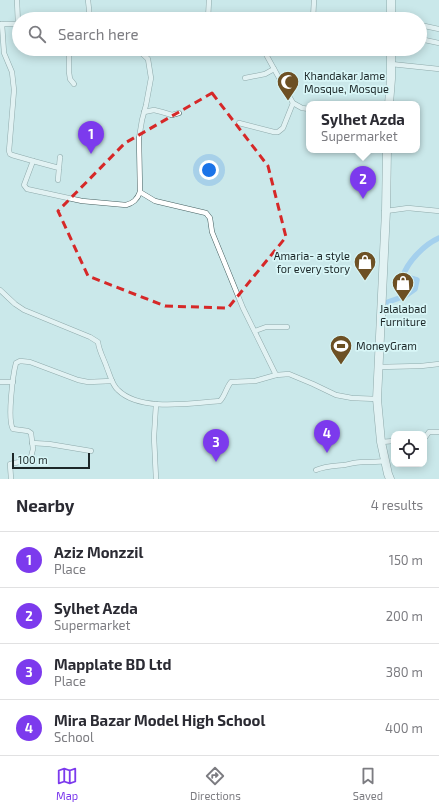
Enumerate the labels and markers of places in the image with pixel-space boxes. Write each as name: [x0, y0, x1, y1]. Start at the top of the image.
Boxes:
mosque icon: Khandakar Jame Mosque, Mosque: [275, 69, 301, 102]
place label: Khandakar Jame Mosque, Mosque: [304, 69, 389, 95]
pin: 1: [78, 121, 104, 154]
pin: 2: [350, 166, 376, 199]
place label: Amaria- a style for every story: [274, 249, 350, 275]
shop icon: Amaria- a style for every story: [352, 249, 378, 282]
shop icon: Jalalabad Furniture: [390, 270, 416, 303]
place label: Jalalabad Furniture: [379, 302, 427, 328]
sports icon: MoneyGram: [328, 333, 354, 366]
place label: MoneyGram: [356, 339, 417, 352]
pin: 4: [314, 420, 340, 453]
pin: 3: [203, 429, 229, 462]

